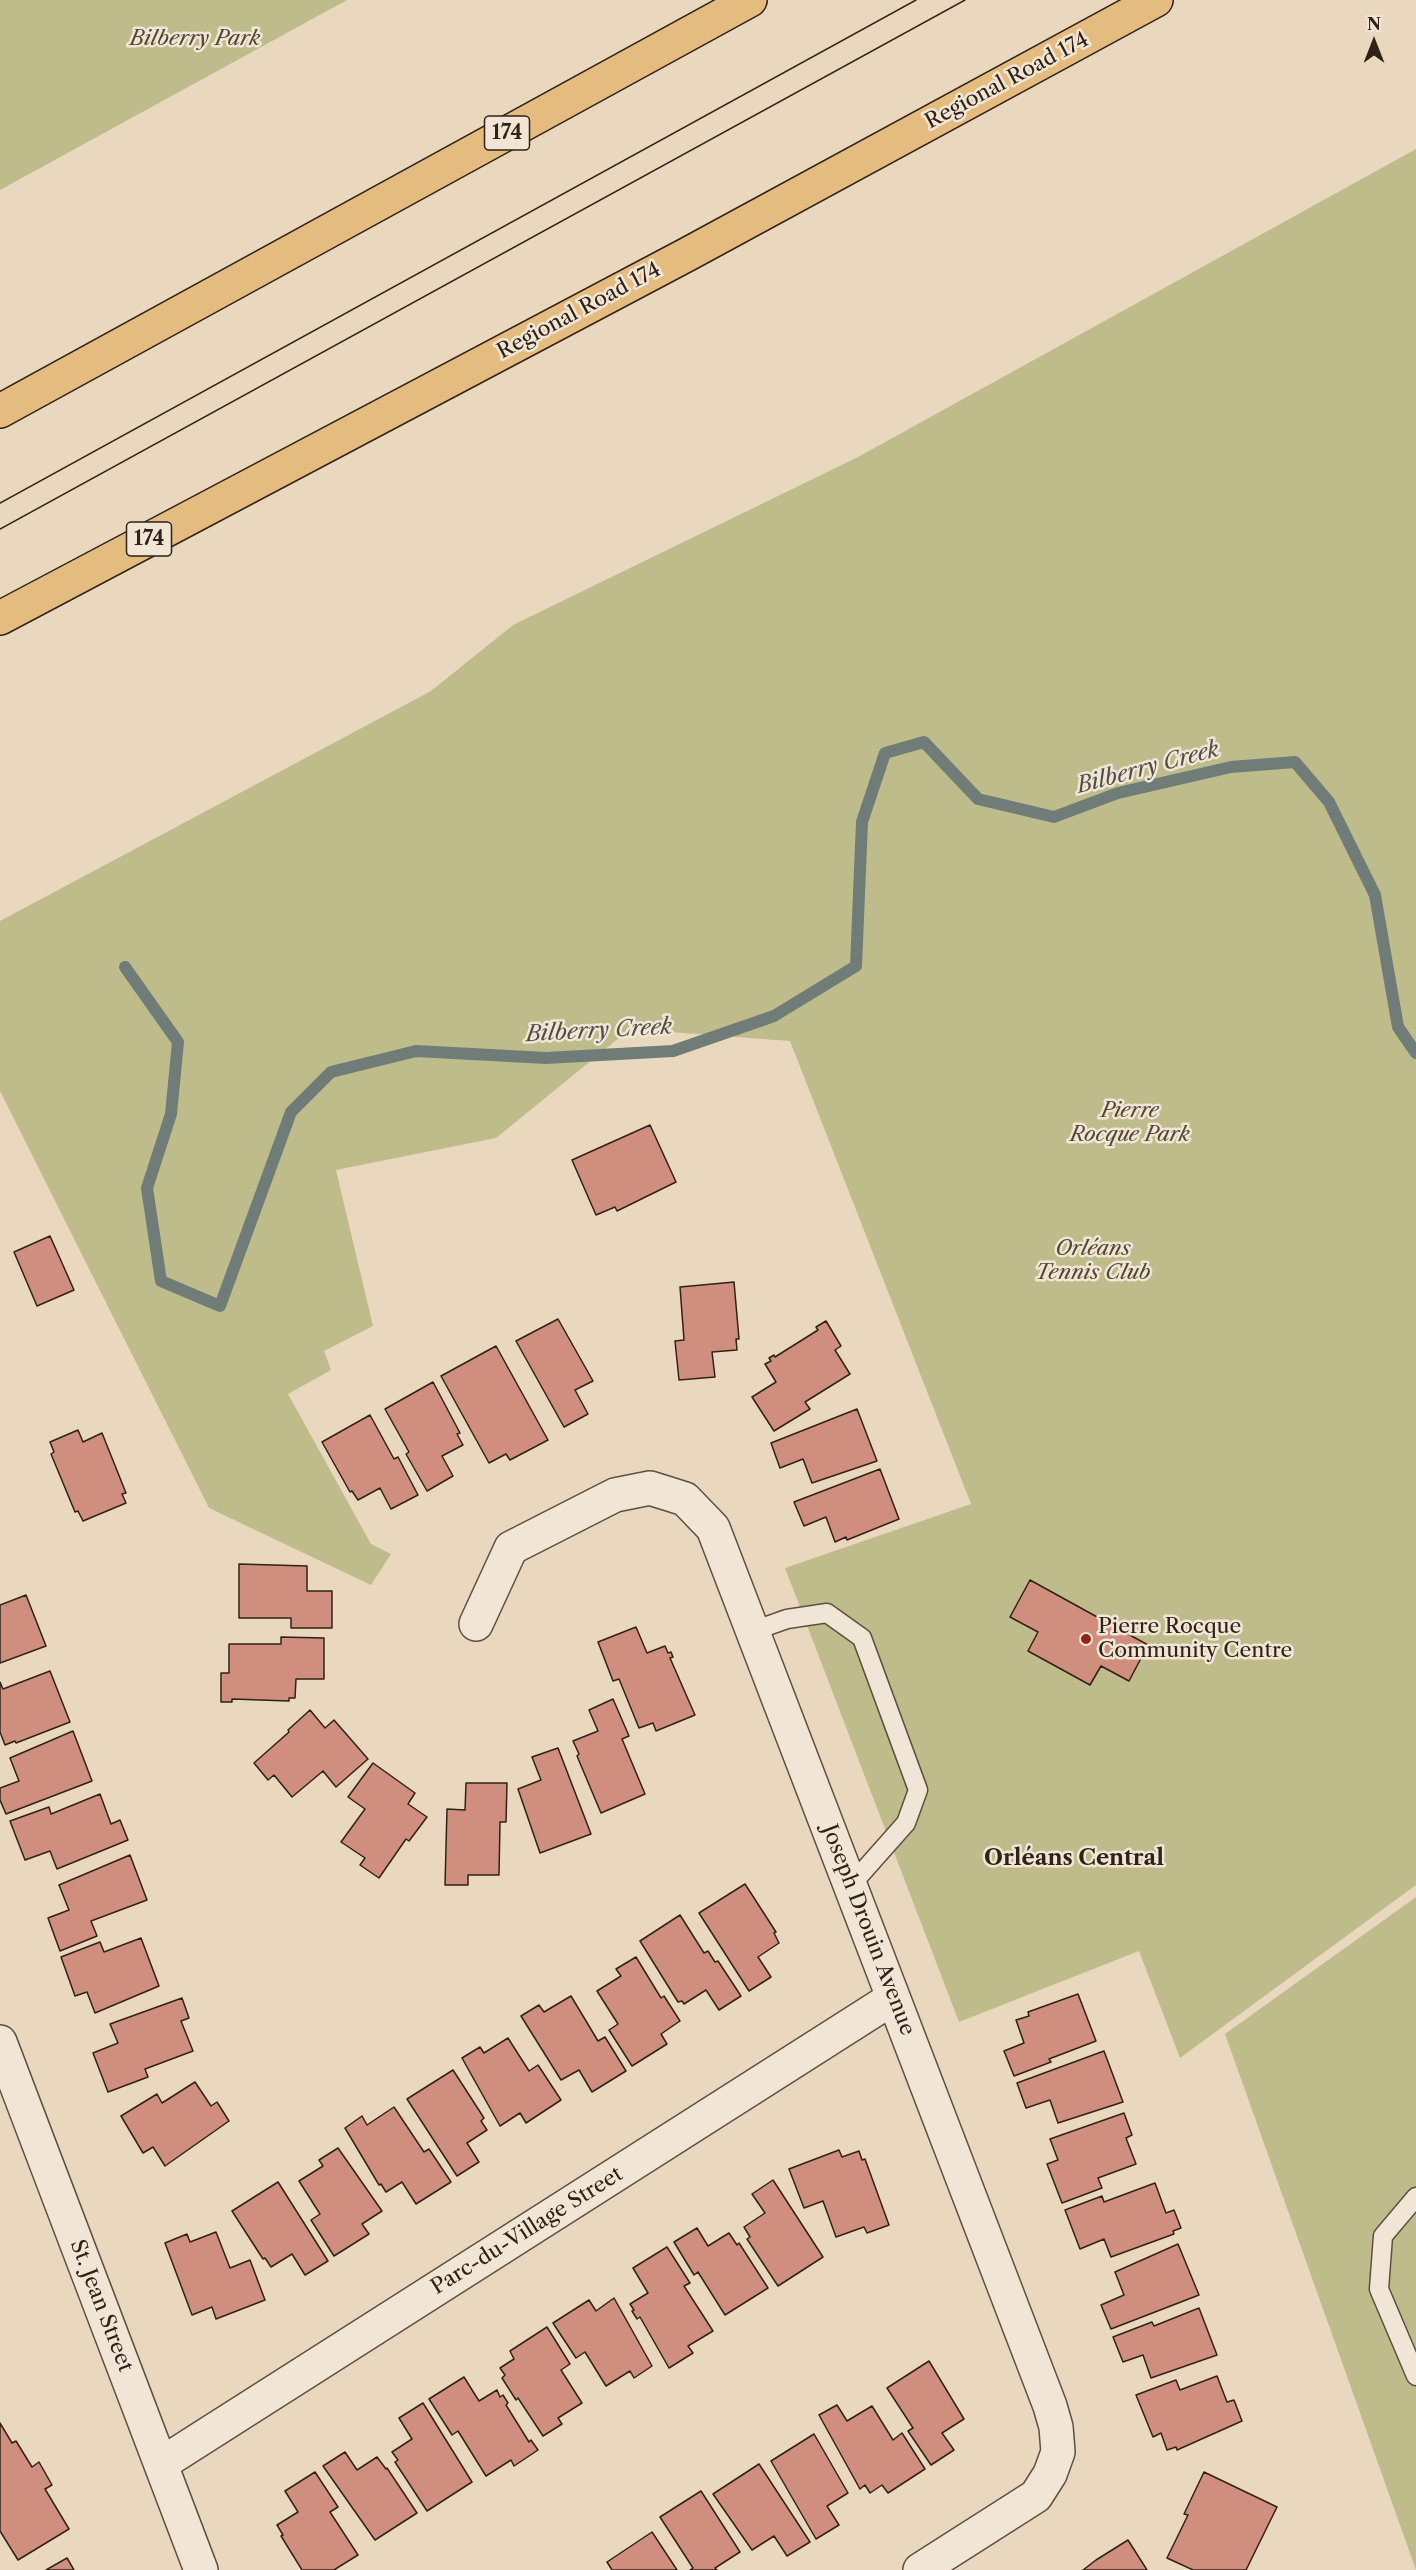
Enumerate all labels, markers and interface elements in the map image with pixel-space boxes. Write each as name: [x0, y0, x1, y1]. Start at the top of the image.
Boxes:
north arrow: [1344, 12, 1404, 72]
text: N: [1367, 14, 1381, 34]
park label: Bilberry Park: [130, 26, 260, 52]
street label: Regional Road 174: [921, 27, 1093, 135]
road number: 174: [484, 116, 530, 150]
street label: Regional Road 174: [493, 257, 665, 365]
road number: 174: [126, 522, 172, 556]
water label: Bilberry Creek: [1074, 736, 1222, 800]
water label: Bilberry Creek: [525, 1014, 673, 1048]
park label: Pierre Rocque Park: [1070, 1098, 1190, 1148]
park label: Orléans Tennis Club: [1035, 1236, 1151, 1286]
place label: Pierre Rocque Community Centre: [1098, 1614, 1292, 1664]
marker: Pierre Rocque Community Centre: [1079, 1632, 1093, 1646]
street label: Joseph Drouin Avenue: [816, 1821, 920, 2039]
district label: Orléans Central: [984, 1846, 1164, 1872]
street label: Parc-du-Village Street: [427, 2162, 627, 2300]
street label: St. Jean Street: [64, 2236, 138, 2376]

